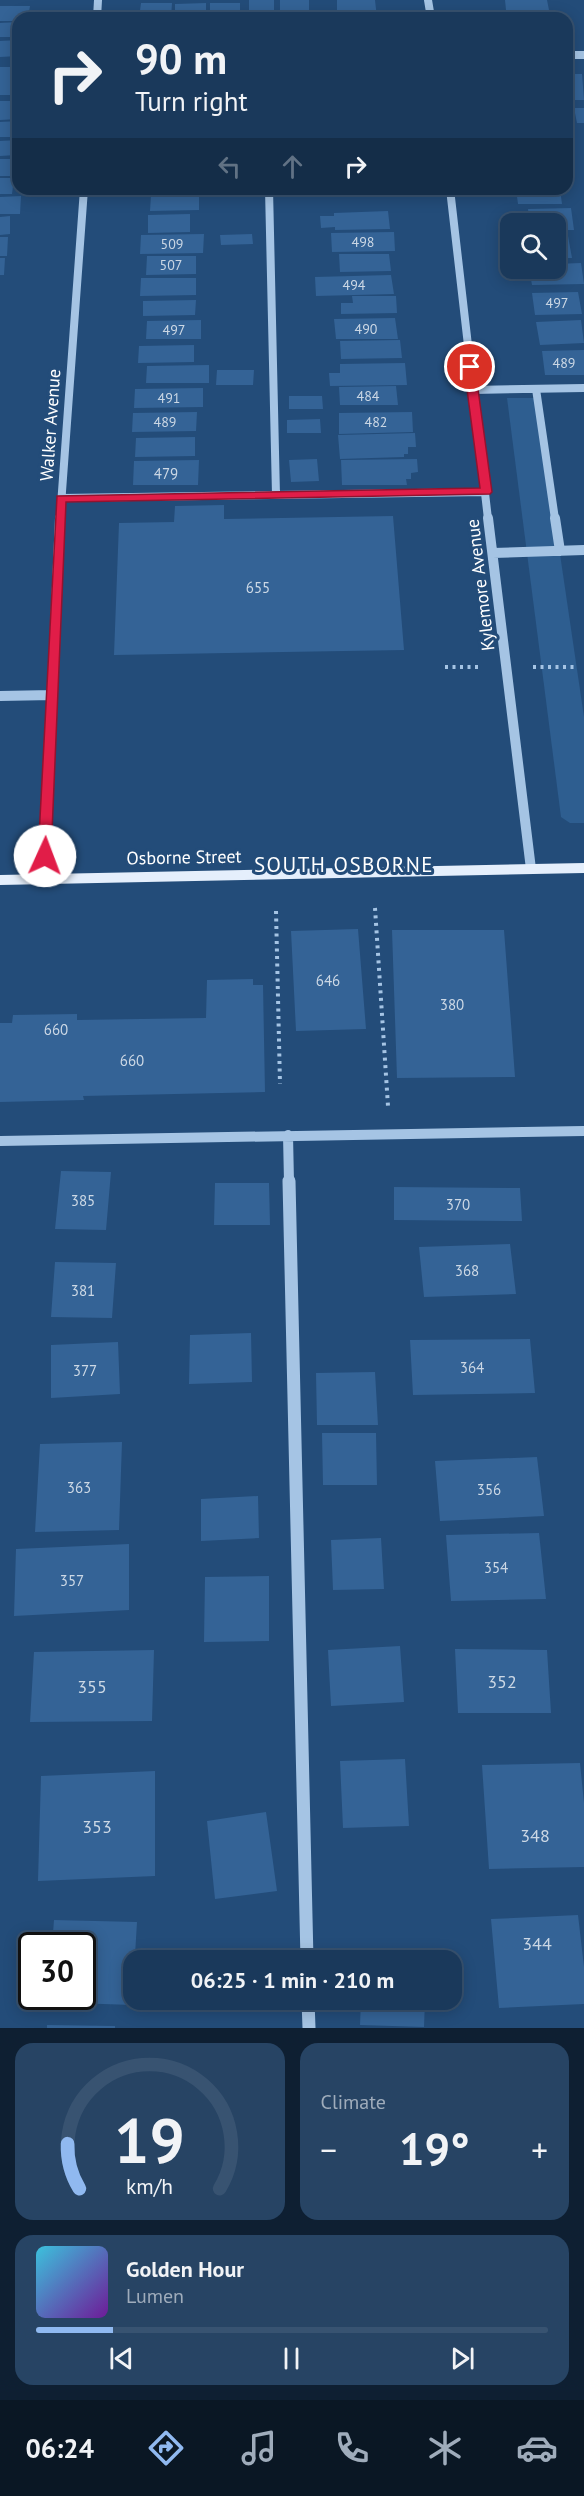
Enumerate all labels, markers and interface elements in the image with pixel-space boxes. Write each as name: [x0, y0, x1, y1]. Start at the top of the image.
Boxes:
text: 90 m: [135, 31, 227, 86]
icon: right: [36, 36, 114, 114]
text: Turn right: [135, 84, 248, 118]
icon: left: [213, 150, 246, 183]
icon: ahead: [276, 150, 309, 183]
icon: right: [339, 150, 372, 183]
map controls: [500, 213, 566, 279]
button: search: [500, 213, 566, 279]
house number: 498: [352, 233, 374, 251]
house number: 509: [161, 235, 183, 253]
house number: 507: [160, 256, 182, 274]
house number: 494: [343, 276, 366, 294]
house number: 497: [546, 294, 568, 312]
house number: 490: [355, 320, 378, 338]
house number: 497: [163, 321, 185, 339]
pin: [444, 341, 495, 392]
icon: arrive: [453, 350, 486, 383]
house number: 489: [553, 354, 575, 372]
street label: Walker Avenue: [35, 368, 65, 482]
house number: 484: [357, 387, 380, 405]
house number: 491: [158, 389, 180, 407]
house number: 489: [154, 413, 176, 431]
house number: 482: [365, 413, 387, 431]
house number: 479: [154, 464, 178, 483]
street label: Kylemore Avenue: [460, 518, 500, 652]
house number: 655: [246, 578, 270, 597]
position arrow: [13, 824, 77, 888]
street label: Osborne Street: [126, 844, 242, 870]
district label: SOUTH OSBORNE: [254, 851, 434, 878]
house number: 646: [316, 971, 340, 990]
house number: 380: [440, 995, 464, 1014]
house number: 660: [44, 1020, 68, 1039]
house number: 660: [120, 1051, 144, 1070]
house number: 385: [71, 1191, 95, 1210]
house number: 370: [446, 1195, 470, 1214]
house number: 368: [455, 1261, 479, 1280]
house number: 381: [71, 1281, 95, 1300]
house number: 364: [460, 1358, 484, 1377]
house number: 377: [73, 1361, 97, 1380]
house number: 363: [67, 1478, 91, 1497]
house number: 356: [477, 1480, 501, 1499]
house number: 354: [484, 1558, 508, 1577]
house number: 357: [60, 1571, 84, 1590]
house number: 352: [487, 1670, 517, 1693]
house number: 355: [77, 1675, 107, 1698]
house number: 353: [82, 1815, 112, 1838]
house number: 348: [520, 1824, 550, 1847]
speed limit sign: 30: [18, 1932, 96, 2010]
house number: 344: [522, 1932, 552, 1955]
text: 06:25 · 1 min · 210 m: [191, 1966, 394, 1994]
text: Climate: [321, 2089, 386, 2115]
text: 19: [114, 2099, 185, 2180]
text: 19°: [399, 2119, 470, 2177]
text: −: [321, 2128, 337, 2171]
text: +: [531, 2128, 548, 2171]
text: km/h: [126, 2172, 173, 2200]
text: Golden Hour: [126, 2255, 244, 2283]
text: Lumen: [126, 2283, 184, 2309]
icon: previous: [105, 2342, 138, 2375]
icon: pause: [275, 2342, 308, 2375]
icon: next: [446, 2342, 479, 2375]
icon: directions: [145, 2427, 187, 2469]
icon: music: [238, 2427, 280, 2469]
icon: phone: [331, 2427, 373, 2469]
icon: climate: [424, 2427, 466, 2469]
icon: car: [516, 2427, 558, 2469]
text: 06:24: [25, 2431, 94, 2465]

